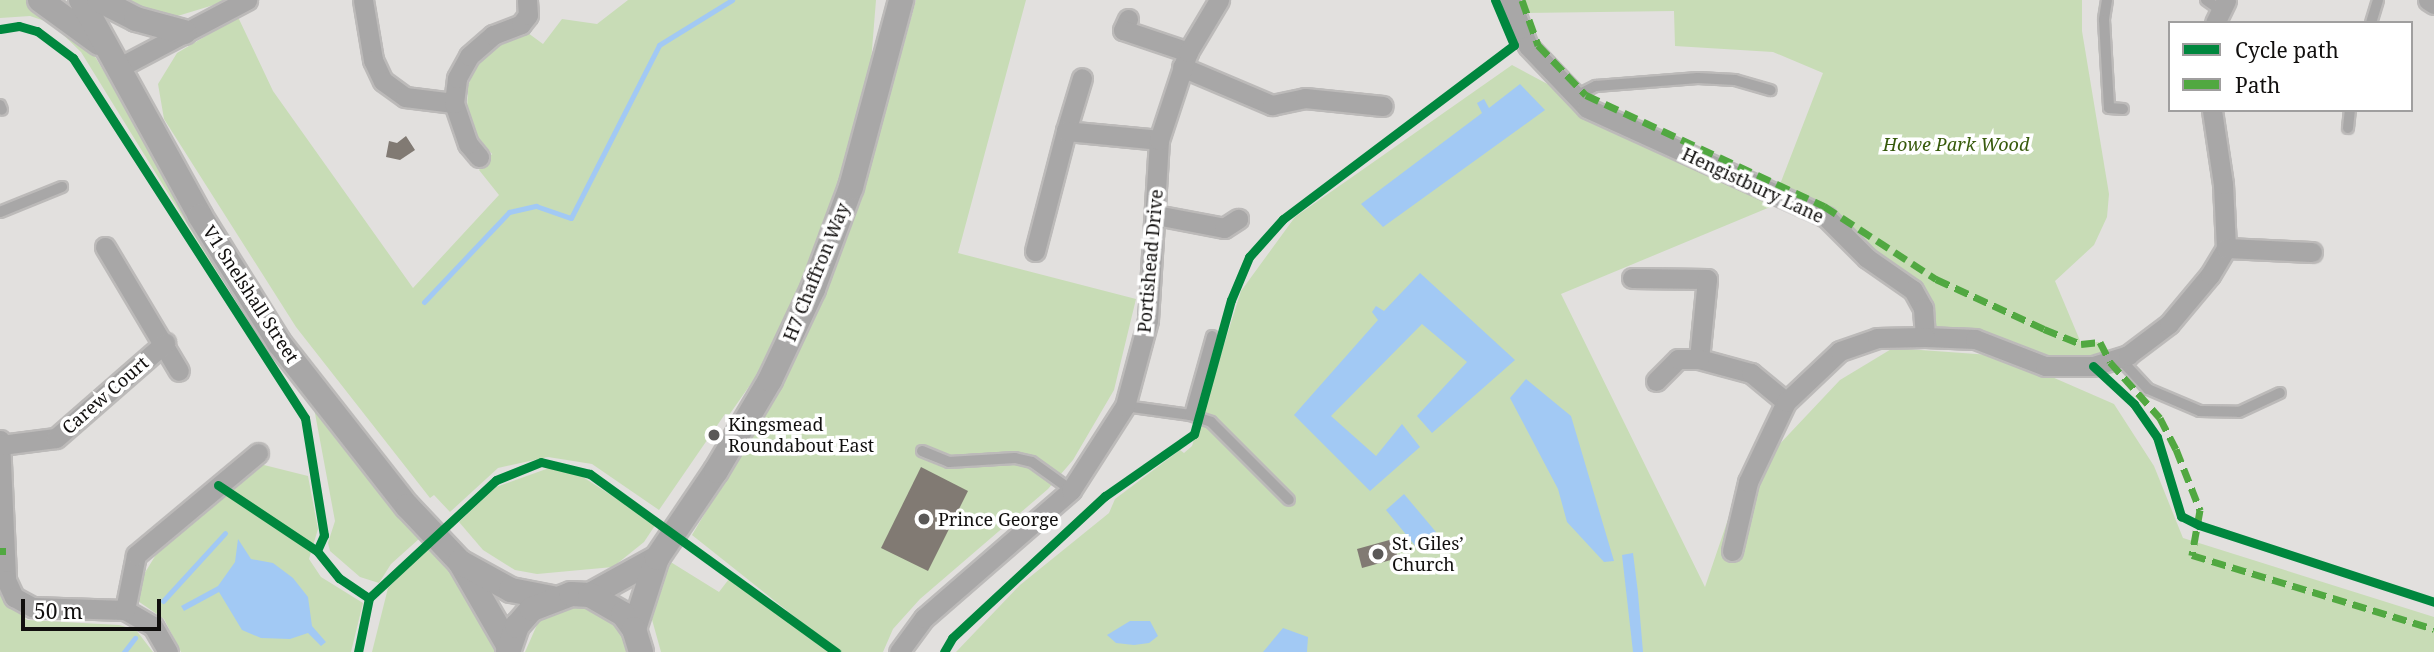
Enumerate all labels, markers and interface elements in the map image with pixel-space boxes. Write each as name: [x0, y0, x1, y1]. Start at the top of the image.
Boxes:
legend: [2168, 21, 2413, 112]
text: Cycle path: [2235, 36, 2339, 64]
text: Path: [2235, 71, 2280, 99]
park label: Howe Park Wood: [1883, 133, 2029, 155]
street label: Hengistbury Lane: [1679, 143, 1827, 227]
street label: Portishead Drive: [1133, 188, 1167, 334]
street label: H7 Chaffron Way: [778, 200, 854, 344]
street label: V1 Snelshall Street: [199, 221, 303, 367]
street label: Carew Court: [57, 352, 153, 438]
place label: Kingsmead Roundabout East: [728, 414, 874, 457]
marker: Kingsmead Roundabout East: [706, 427, 722, 443]
place label: Prince George: [938, 508, 1059, 530]
marker: Prince George: [916, 511, 932, 527]
place label: St. Giles’ Church: [1392, 533, 1464, 576]
marker: St. Giles’ Church: [1370, 546, 1386, 562]
scale bar: [24, 586, 164, 630]
text: 50 m: [34, 597, 83, 625]

